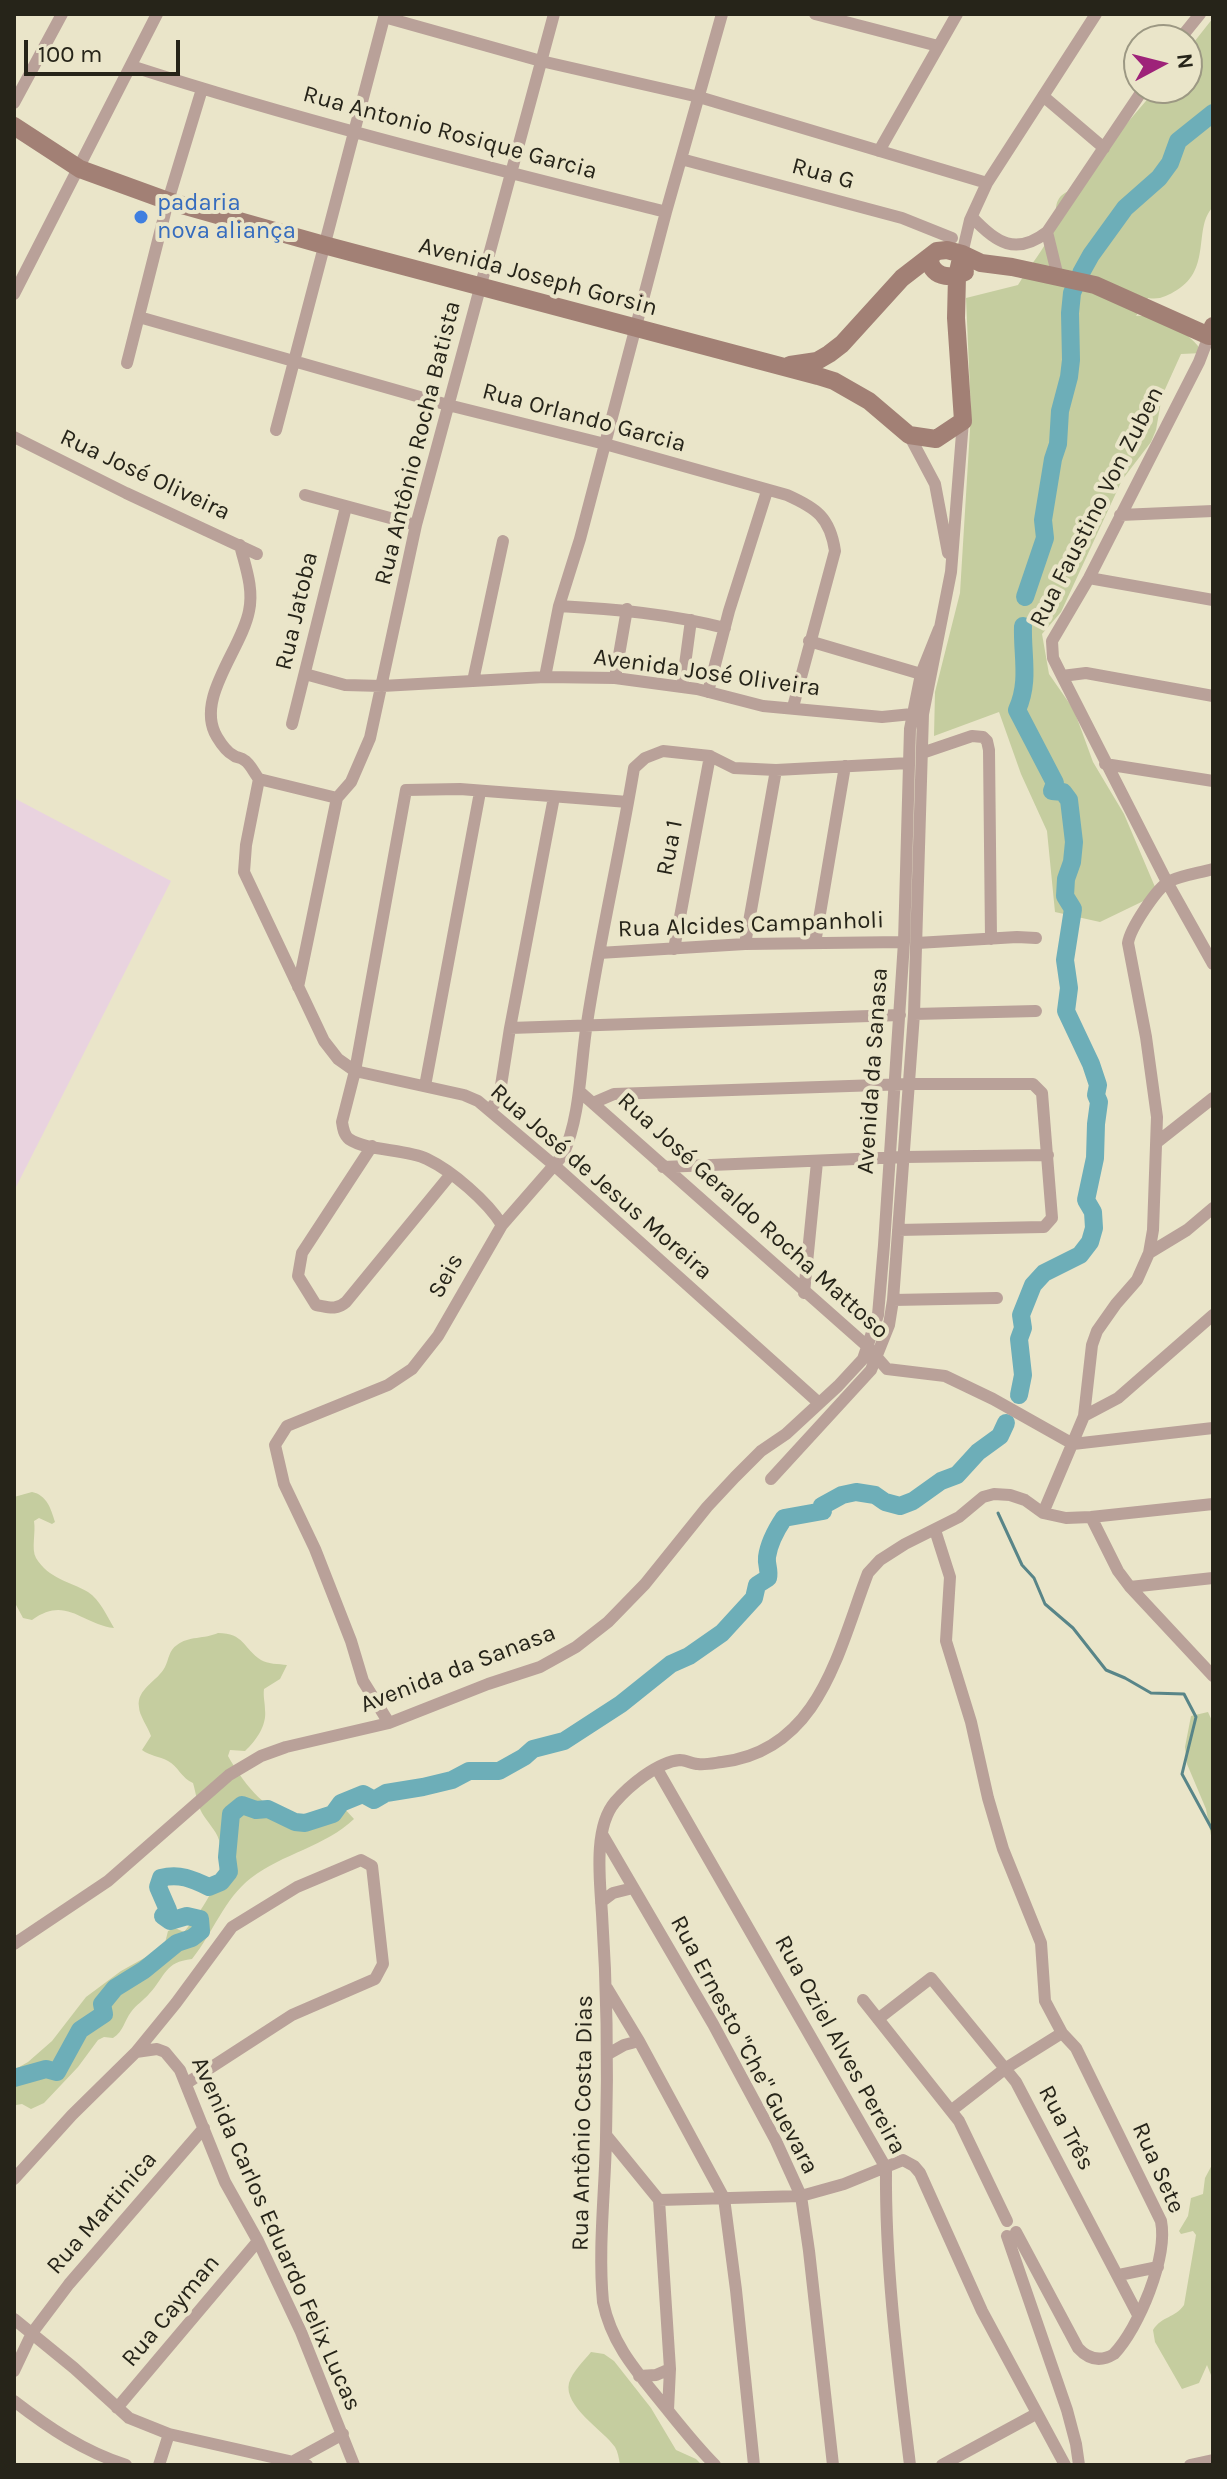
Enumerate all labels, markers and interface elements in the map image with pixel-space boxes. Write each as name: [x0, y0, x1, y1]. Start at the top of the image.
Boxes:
scale bar: [28, 24, 184, 74]
north arrow: [1123, 24, 1203, 104]
text: 100 m: [38, 40, 103, 68]
text: N: [1171, 52, 1199, 71]
street label: Rua Antonio Rosique Garcia: [300, 80, 600, 186]
street label: Rua G: [789, 152, 857, 196]
place label: padaria nova aliança: [157, 189, 296, 245]
marker: padaria nova aliança: [132, 208, 150, 226]
street label: Avenida Joseph Gorsin: [416, 231, 660, 323]
street label: Rua Antônio Rocha Batista: [369, 298, 467, 588]
street label: Rua Orlando Garcia: [479, 377, 689, 459]
street label: Rua Faustino Von Zuben: [1024, 382, 1170, 632]
street label: Rua José Oliveira: [55, 423, 235, 527]
street label: Rua Jatoba: [269, 549, 325, 673]
street label: Avenida José Oliveira: [592, 643, 822, 703]
street label: Rua 1: [651, 818, 689, 878]
street label: Rua Alcides Campanholi: [617, 906, 885, 944]
street label: Avenida da Sanasa: [851, 967, 895, 1175]
street label: Rua José de Jesus Moreira: [484, 1078, 718, 1286]
street label: Rua José Geraldo Rocha Mattoso: [611, 1087, 895, 1345]
street label: Seis: [422, 1249, 470, 1303]
street label: Avenida da Sanasa: [356, 1619, 560, 1719]
street label: Rua Ernesto "Che" Guevara: [663, 1911, 825, 2179]
street label: Rua Oziel Alves Pereira: [768, 1931, 912, 2159]
street label: Rua Antônio Costa Dias: [566, 1995, 600, 2251]
street label: Avenida Carlos Eduardo Felix Lucas: [185, 2053, 367, 2415]
street label: Rua Três: [1032, 2081, 1100, 2175]
street label: Rua Sete: [1125, 2118, 1191, 2218]
street label: Rua Martinica: [41, 2146, 163, 2280]
street label: Rua Cayman: [116, 2249, 226, 2373]

